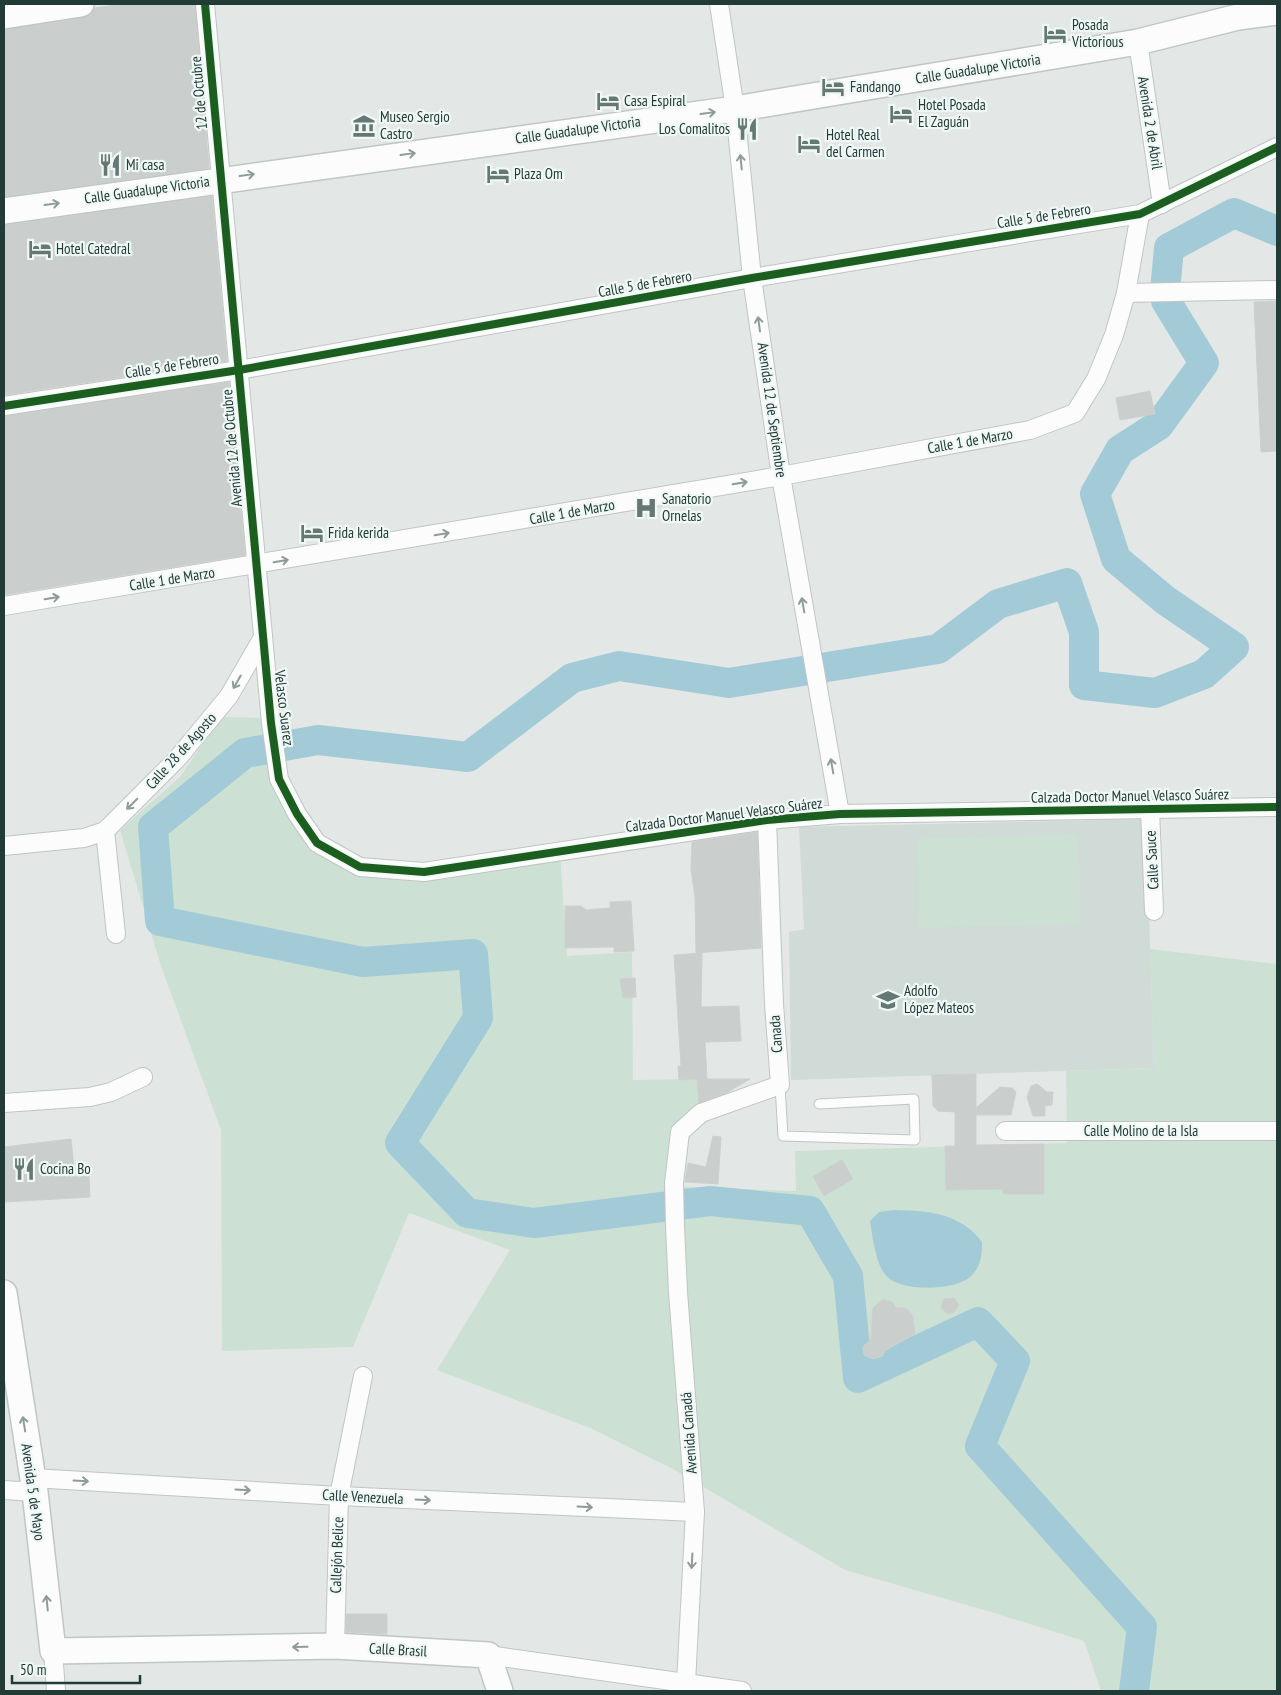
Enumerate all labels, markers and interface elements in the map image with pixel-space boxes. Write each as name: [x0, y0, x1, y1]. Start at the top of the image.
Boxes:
place label: Posada Victorious: [1071, 15, 1123, 51]
hotel icon: Posada Victorious: [1042, 21, 1068, 47]
street label: Calle Guadalupe Victoria: [914, 49, 1042, 88]
street label: 12 de Octubre: [186, 56, 211, 131]
hotel icon: Fandango: [820, 74, 846, 100]
street label: Avenida 2 de Abril: [1134, 75, 1167, 171]
place label: Fandango: [850, 77, 901, 96]
hotel icon: Casa Espiral: [595, 88, 621, 114]
place label: Casa Espiral: [624, 91, 686, 110]
place label: Hotel Posada El Zaguán: [918, 95, 986, 131]
hotel icon: Hotel Posada El Zaguán: [888, 101, 914, 127]
place label: Museo Sergio Castro: [380, 107, 450, 143]
one-way arrow: [700, 107, 716, 117]
street label: Calle Guadalupe Victoria: [514, 111, 642, 148]
museum icon: Museo Sergio Castro: [351, 113, 377, 139]
restaurant icon: Los Comalitos: [734, 116, 760, 142]
place label: Los Comalitos: [659, 119, 730, 138]
place label: Hotel Real del Carmen: [826, 125, 885, 161]
hotel icon: Hotel Real del Carmen: [796, 131, 822, 157]
one-way arrow: [400, 148, 416, 158]
restaurant icon: Mi casa: [97, 152, 123, 178]
place label: Mi casa: [126, 155, 164, 174]
one-way arrow: [736, 155, 746, 171]
hotel icon: Plaza Om: [485, 161, 511, 187]
place label: Plaza Om: [514, 164, 563, 183]
one-way arrow: [239, 170, 255, 180]
street label: Calle Guadalupe Victoria: [83, 171, 211, 208]
one-way arrow: [44, 199, 60, 209]
street label: Calle 5 de Febrero: [996, 199, 1092, 232]
hotel icon: Hotel Catedral: [27, 236, 53, 262]
place label: Hotel Catedral: [56, 239, 131, 258]
street label: Calle 5 de Febrero: [597, 266, 693, 301]
one-way arrow: [754, 316, 764, 332]
street label: Avenida 12 de Septiembre: [754, 341, 791, 479]
street label: Calle 5 de Febrero: [124, 349, 220, 382]
street label: Avenida 12 de Octubre: [217, 389, 246, 508]
street label: Calle 1 de Marzo: [926, 424, 1014, 457]
one-way arrow: [731, 478, 747, 488]
place label: Sanatorio Ornelas: [662, 489, 711, 525]
street label: Calle 1 de Marzo: [528, 495, 616, 528]
hospital icon: Sanatorio Ornelas: [633, 495, 659, 521]
hotel icon: Frida kerida: [299, 520, 325, 546]
place label: Frida kerida: [328, 523, 389, 542]
one-way arrow: [433, 528, 449, 538]
one-way arrow: [273, 556, 289, 566]
street label: Calle 1 de Marzo: [128, 562, 216, 595]
one-way arrow: [44, 593, 60, 603]
one-way arrow: [798, 598, 808, 614]
street label: Velasco Suarez: [270, 668, 299, 747]
one-way arrow: [232, 674, 242, 688]
street label: Calle 28 de Agosto: [141, 708, 220, 793]
one-way arrow: [826, 758, 836, 774]
street label: Calzada Doctor Manuel Velasco Suárez: [1031, 784, 1229, 807]
street label: Calzada Doctor Manuel Velasco Suárez: [624, 793, 823, 836]
one-way arrow: [125, 798, 138, 810]
street label: Calle Sauce: [1140, 830, 1163, 890]
place label: Adolfo López Mateos: [904, 981, 974, 1017]
school or university icon: Adolfo López Mateos: [875, 987, 901, 1013]
street label: Canada: [765, 1015, 786, 1054]
street label: Calle Molino de la Isla: [1084, 1121, 1198, 1140]
restaurant icon: Cocina Bo: [11, 1156, 37, 1182]
place label: Cocina Bo: [40, 1159, 91, 1178]
street label: Avenida Canadá: [676, 1392, 701, 1475]
one-way arrow: [18, 1417, 28, 1433]
street label: Avenida 5 de Mayo: [17, 1442, 50, 1542]
one-way arrow: [72, 1476, 88, 1485]
street label: Calle Venezuela: [322, 1485, 404, 1508]
one-way arrow: [235, 1486, 251, 1495]
one-way arrow: [414, 1495, 430, 1504]
one-way arrow: [577, 1503, 593, 1512]
street label: Callejón Belice: [326, 1516, 347, 1594]
one-way arrow: [687, 1552, 697, 1569]
one-way arrow: [42, 1595, 52, 1611]
street label: Calle Brasil: [369, 1638, 428, 1661]
one-way arrow: [292, 1642, 308, 1652]
scale bar: [12, 1652, 140, 1684]
text: 50 m: [20, 1660, 46, 1679]

